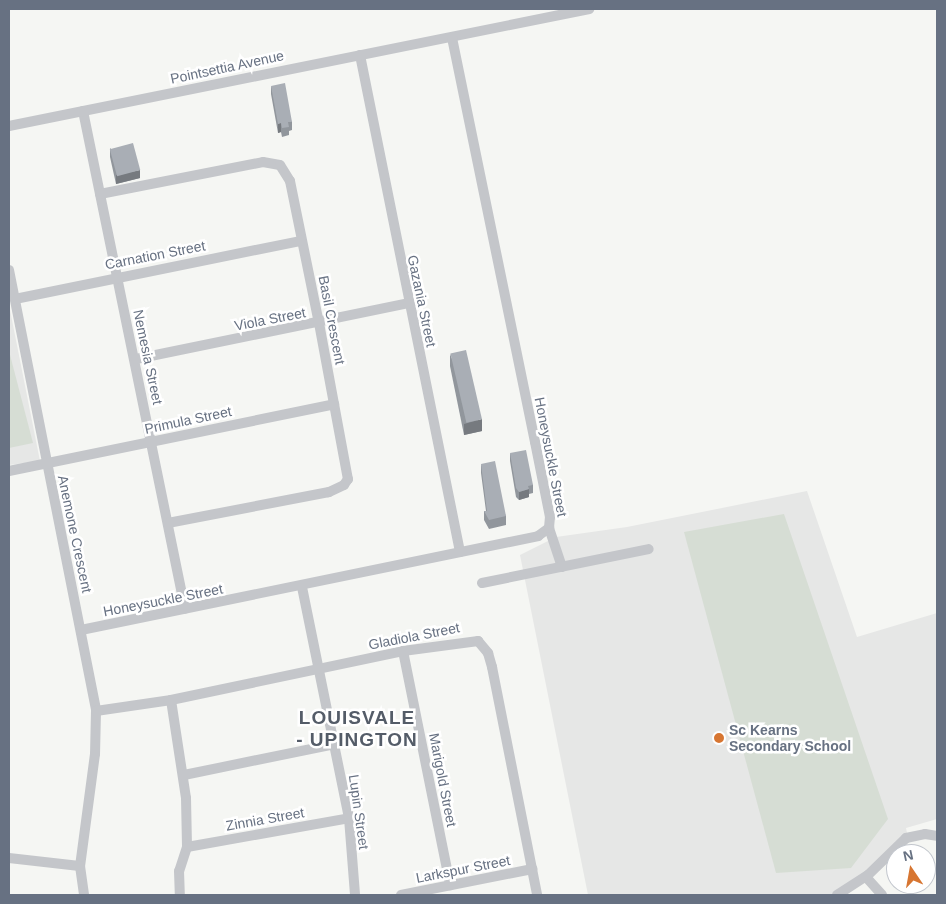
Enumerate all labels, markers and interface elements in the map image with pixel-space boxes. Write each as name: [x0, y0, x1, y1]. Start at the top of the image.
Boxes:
street label: Pointsettia Avenue: [168, 47, 286, 87]
street label: Carnation Street: [103, 237, 207, 273]
street label: Gazania Street: [404, 254, 440, 348]
street label: Basil Crescent: [315, 274, 349, 366]
street label: Viola Street: [233, 304, 307, 334]
street label: Nemesia Street: [130, 308, 166, 406]
street label: Honeysuckle Street: [531, 396, 571, 518]
street label: Primula Street: [143, 403, 233, 437]
street label: Anemone Crescent: [54, 474, 96, 594]
street label: Honeysuckle Street: [102, 580, 224, 620]
street label: Gladiola Street: [367, 619, 461, 653]
district label: LOUISVALE - UPINGTON: [295, 707, 419, 751]
place label: Sc Kearns Secondary School: [729, 722, 851, 754]
street label: Marigold Street: [426, 732, 460, 828]
marker: Sc Kearns Secondary School: [713, 732, 725, 744]
street label: Lupin Street: [345, 773, 373, 851]
street label: Zinnia Street: [224, 804, 306, 834]
north arrow: [886, 844, 936, 894]
text: N: [901, 846, 915, 864]
street label: Larkspur Street: [414, 852, 512, 886]

